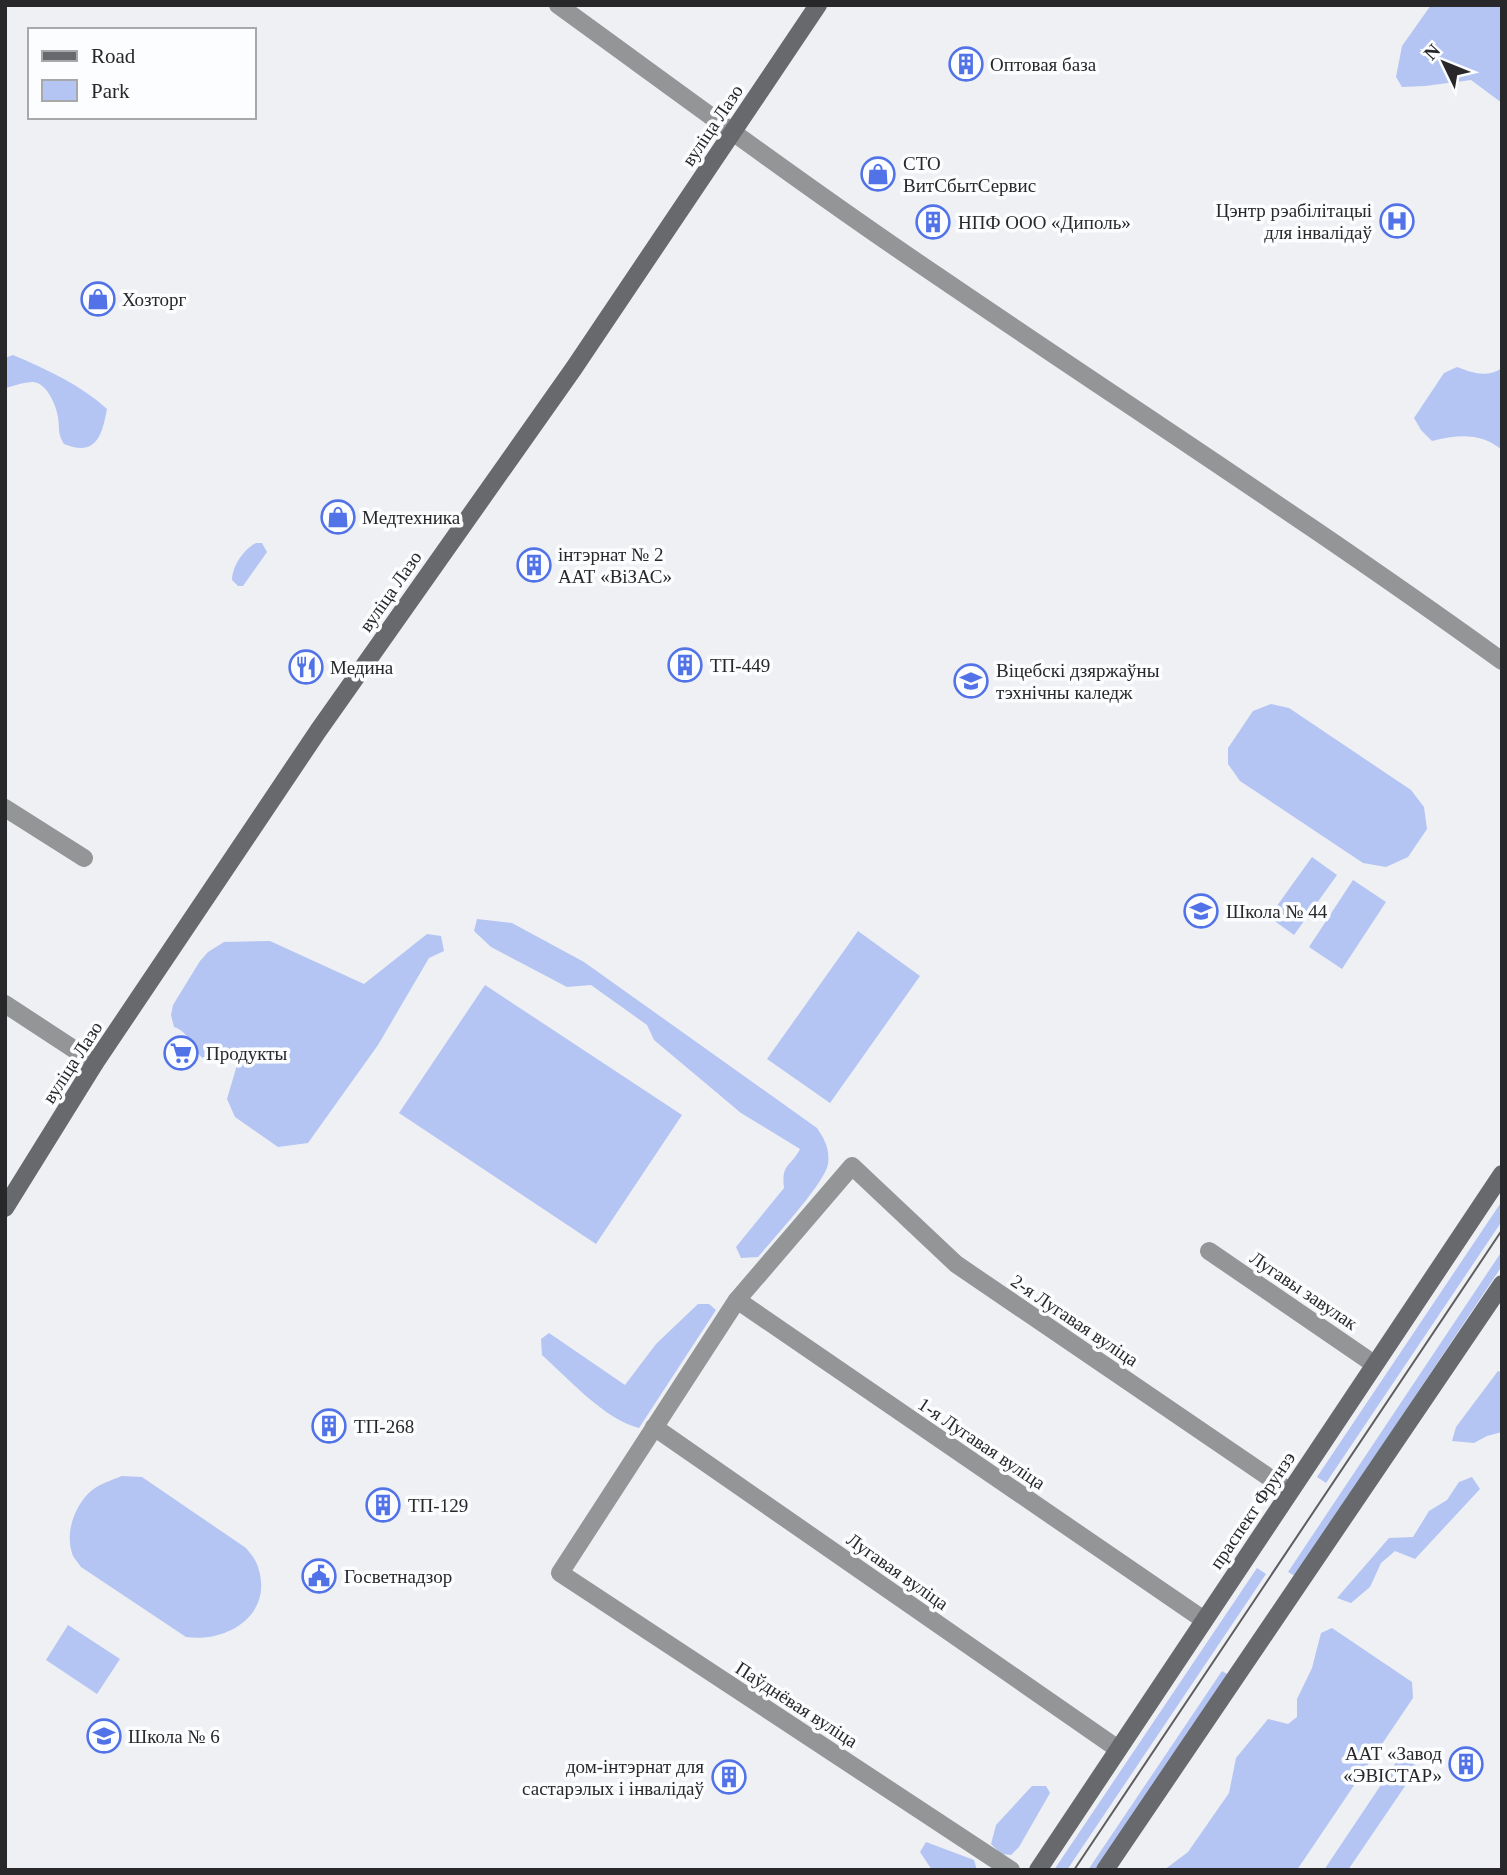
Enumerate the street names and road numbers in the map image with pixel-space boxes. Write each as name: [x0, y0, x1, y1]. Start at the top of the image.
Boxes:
street label: вуліца Лазо: [678, 81, 747, 170]
street label: вуліца Лазо: [355, 547, 426, 636]
street label: вуліца Лазо: [38, 1017, 107, 1107]
street label: Лугавы завулак: [1246, 1247, 1362, 1334]
street label: 2-я Лугавая вуліца: [1007, 1270, 1143, 1371]
street label: 1-я Лугавая вуліца: [914, 1393, 1050, 1494]
street label: праспект Фрунзэ: [1205, 1448, 1299, 1573]
street label: Лугавая вуліца: [843, 1529, 953, 1614]
street label: Паўднёвая вуліца: [732, 1657, 862, 1752]

